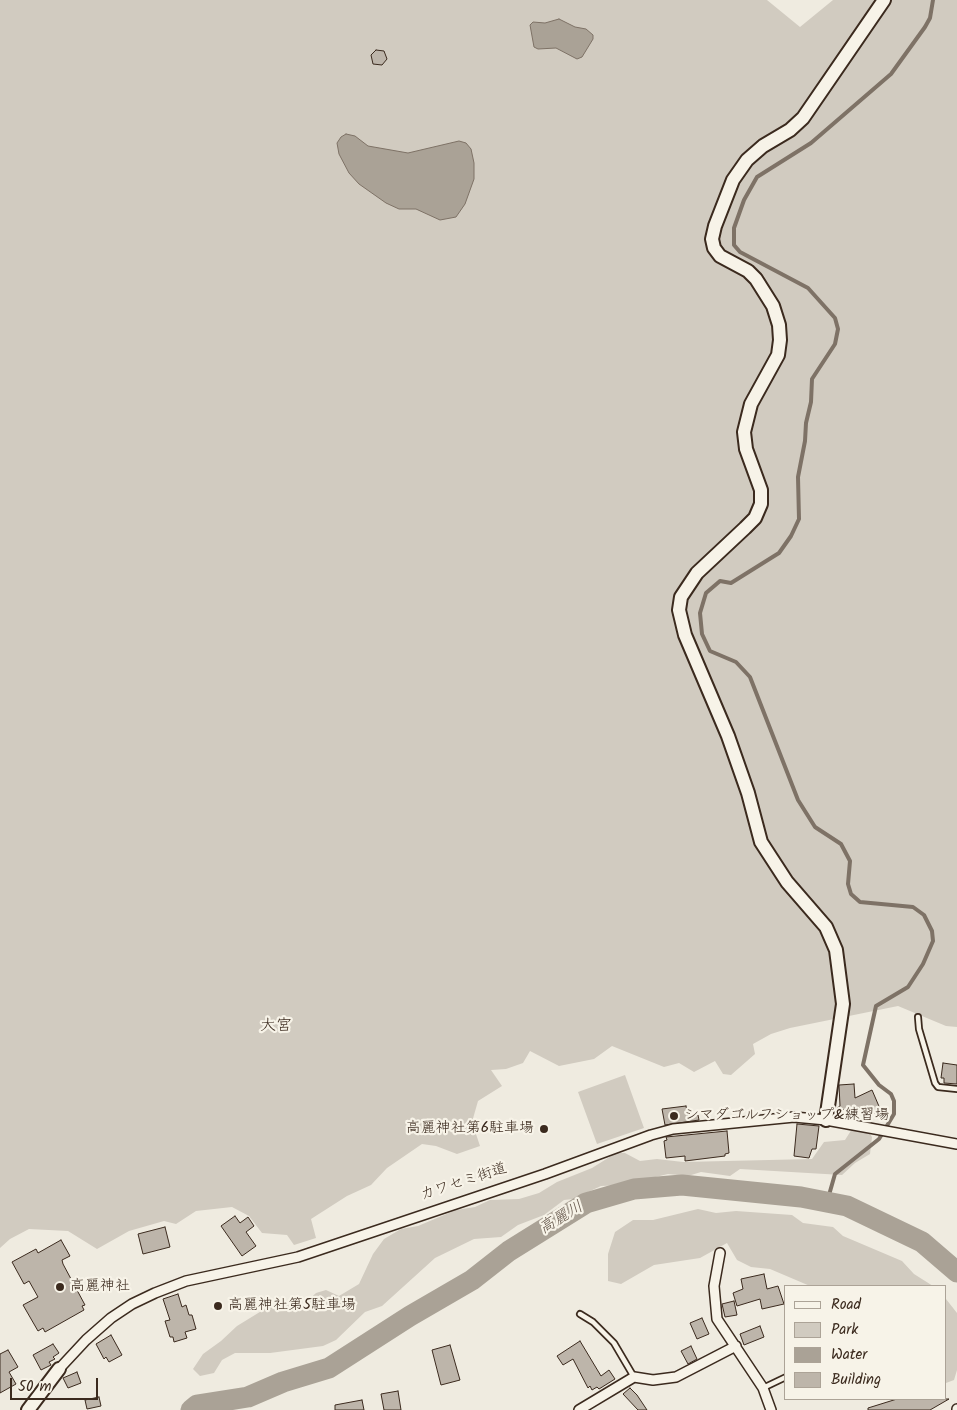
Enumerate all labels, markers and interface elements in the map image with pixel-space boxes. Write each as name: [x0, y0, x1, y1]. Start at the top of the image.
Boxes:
district label: 大宮: [260, 1017, 292, 1037]
place label: シマダゴルフショップ&練習場: [684, 1107, 890, 1125]
marker: シマダゴルフショップ&練習場: [668, 1110, 680, 1122]
place label: 高麗神社第6駐車場: [406, 1120, 534, 1138]
marker: 高麗神社第6駐車場: [538, 1123, 550, 1135]
street label: カワセミ街道: [418, 1161, 510, 1205]
water label: 高麗川: [536, 1198, 588, 1240]
place label: 高麗神社: [70, 1278, 130, 1296]
marker: 高麗神社: [54, 1281, 66, 1293]
legend: [784, 1285, 947, 1400]
text: Road: [831, 1293, 861, 1317]
place label: 高麗神社第5駐車場: [228, 1297, 356, 1315]
marker: 高麗神社第5駐車場: [212, 1300, 224, 1312]
text: Park: [831, 1318, 858, 1342]
text: Water: [831, 1343, 867, 1367]
scale bar: [12, 1368, 100, 1400]
text: Building: [831, 1368, 881, 1392]
text: 50 m: [18, 1375, 52, 1399]

